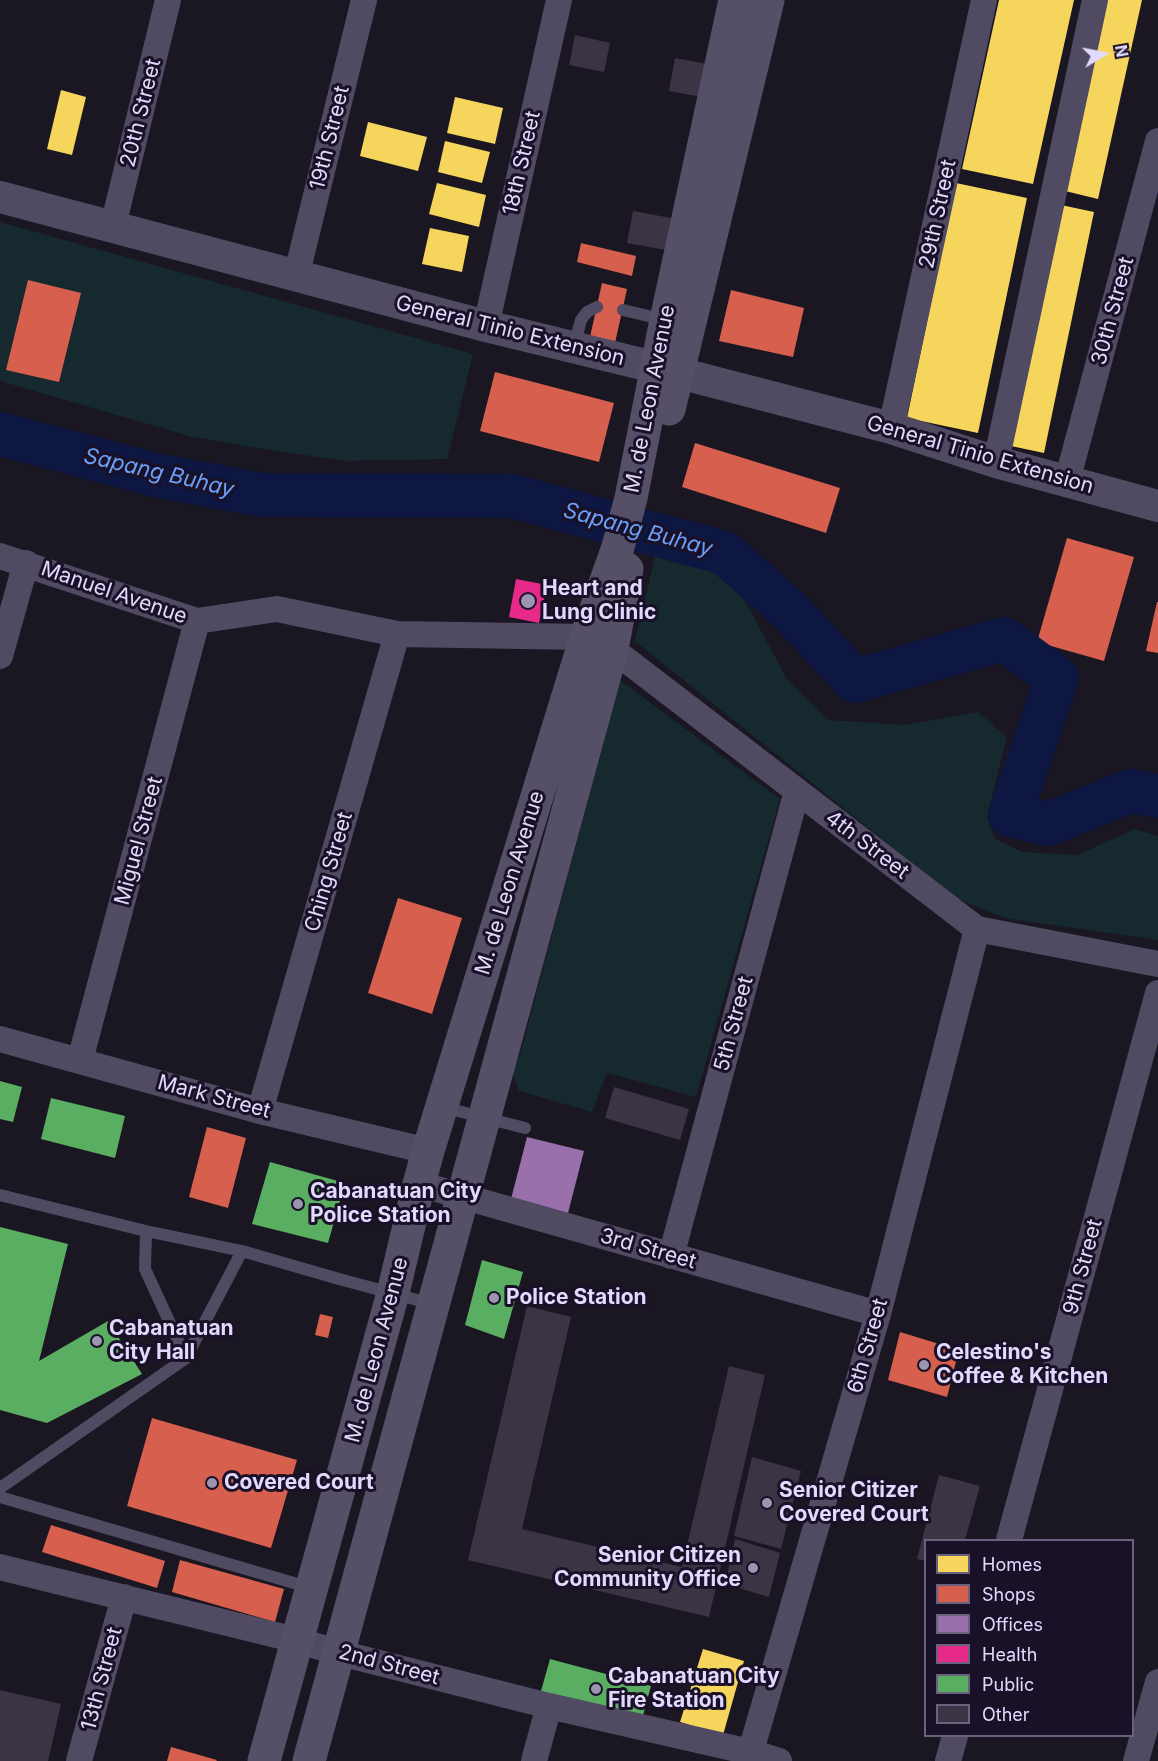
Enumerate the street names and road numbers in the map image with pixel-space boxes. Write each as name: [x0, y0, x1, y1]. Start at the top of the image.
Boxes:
street label: 20th Street: [115, 56, 167, 170]
street label: 19th Street: [305, 83, 355, 193]
street label: 18th Street: [498, 109, 546, 217]
street label: 29th Street: [914, 157, 962, 271]
street label: 30th Street: [1086, 254, 1140, 368]
street label: General Tinio Extension: [393, 290, 627, 372]
street label: M. de Leon Avenue: [619, 303, 681, 495]
street label: General Tinio Extension: [864, 411, 1096, 499]
street label: Manuel Avenue: [38, 556, 190, 630]
street label: Miguel Street: [110, 774, 168, 908]
street label: M. de Leon Avenue: [470, 788, 550, 978]
street label: 4th Street: [820, 805, 914, 885]
street label: Ching Street: [300, 809, 358, 935]
street label: 5th Street: [709, 974, 759, 1074]
street label: Mark Street: [155, 1070, 273, 1124]
street label: 9th Street: [1058, 1217, 1108, 1317]
street label: 3rd Street: [597, 1223, 699, 1275]
street label: M. de Leon Avenue: [340, 1255, 414, 1445]
street label: 6th Street: [842, 1296, 894, 1396]
street label: 13th Street: [76, 1625, 128, 1733]
street label: 2nd Street: [336, 1639, 442, 1691]

